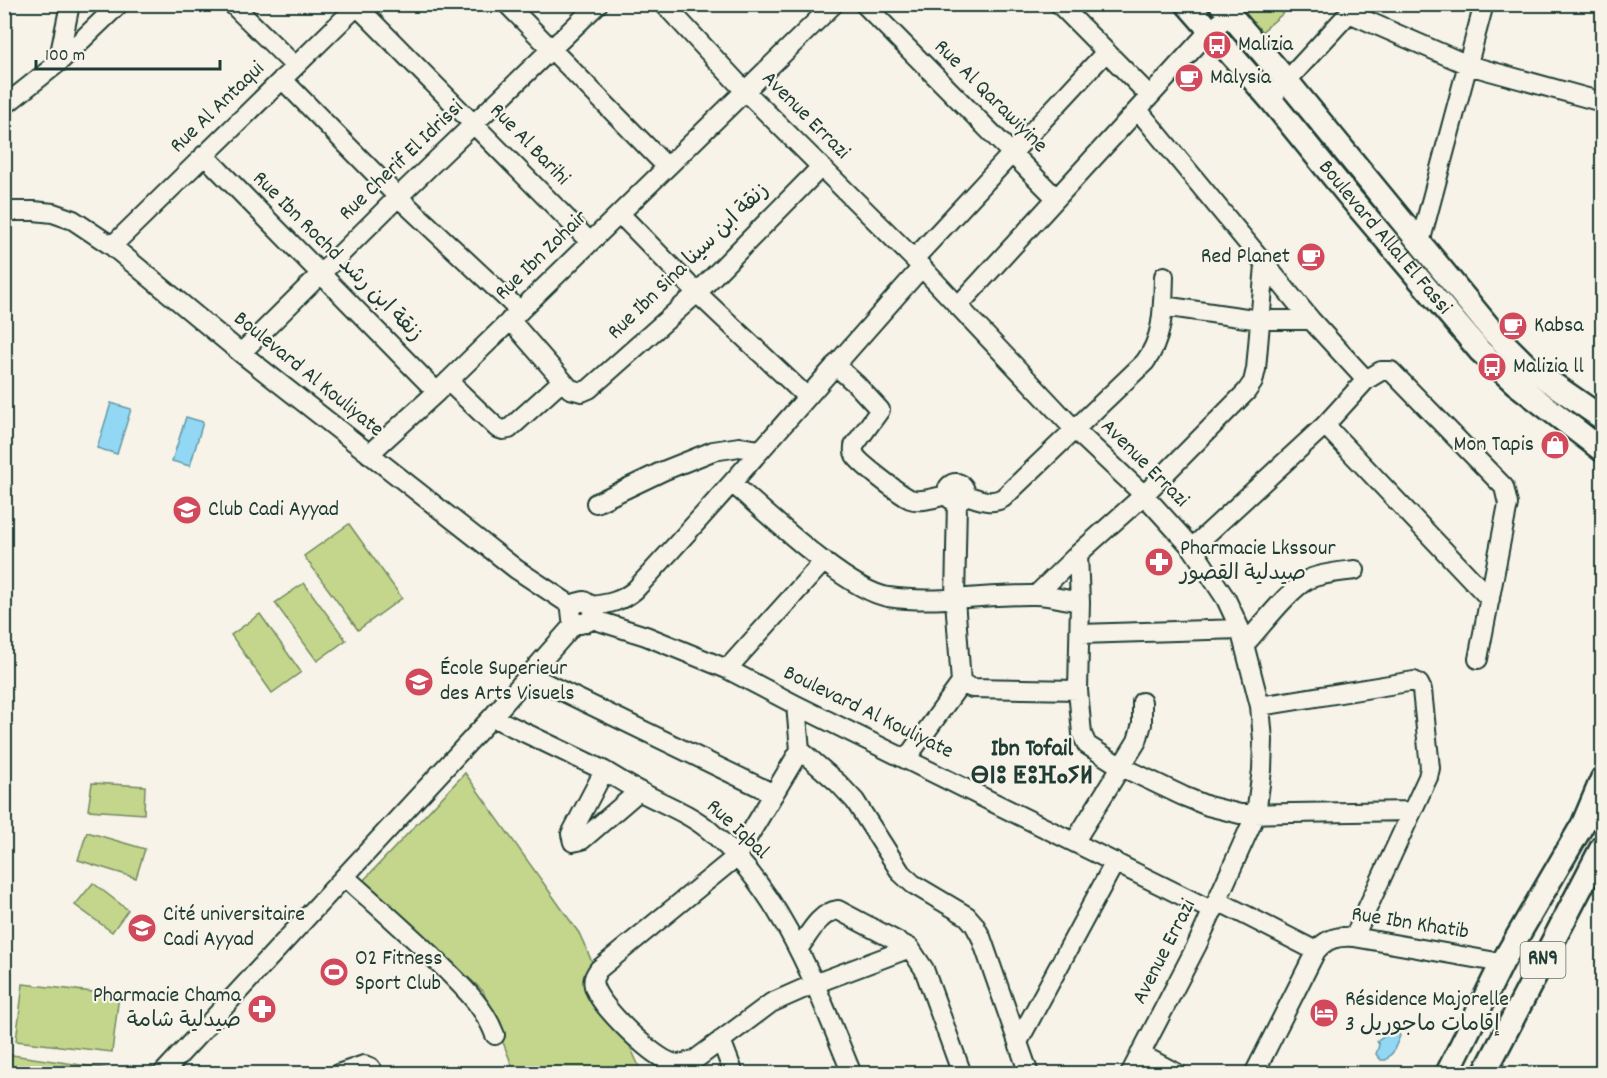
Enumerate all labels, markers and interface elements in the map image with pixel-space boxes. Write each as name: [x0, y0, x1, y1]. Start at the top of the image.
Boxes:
bus stop icon: Malizia: [1201, 29, 1233, 61]
place label: Malizia: [1238, 30, 1294, 61]
scale bar: [36, 33, 220, 71]
street label: Rue Al Qarawiyine: [926, 33, 1054, 161]
text: 100 m: [45, 44, 85, 69]
street label: Rue Al Antaqui: [164, 55, 272, 161]
cafe icon: Malysia: [1173, 62, 1205, 94]
place label: Malysia: [1210, 63, 1272, 94]
street label: Avenue Errazi: [754, 65, 856, 167]
street label: Rue Cherif El Idrissi: [333, 93, 471, 229]
street label: Rue Al Barihi: [482, 97, 576, 193]
street label: Boulevard Allal El Fassi: [1310, 154, 1459, 322]
street label: Rue Ibn Rochd زنقة ابن رشد: [245, 165, 429, 349]
street label: Rue Ibn Sina زنقة ابن سينا: [601, 176, 777, 348]
street label: Rue Ibn Zohair: [489, 203, 596, 308]
cafe icon: Red Planet: [1295, 241, 1327, 273]
place label: Red Planet: [1201, 242, 1290, 273]
street label: Boulevard Al Kouliyate: [226, 305, 390, 445]
cafe icon: Kabsa: [1497, 310, 1529, 342]
place label: Kabsa: [1534, 311, 1584, 342]
bus stop icon: Malizia ll: [1476, 351, 1508, 383]
place label: Malizia ll: [1513, 352, 1584, 383]
street label: Avenue Errazi: [1093, 413, 1195, 515]
shop icon: Mon Tapis: [1539, 429, 1571, 461]
place label: Mon Tapis: [1454, 430, 1534, 461]
school or university icon: Club Cadi Ayyad: [171, 494, 203, 526]
place label: Club Cadi Ayyad: [208, 495, 339, 526]
place label: Pharmacie Lkssour صيدلية القصور: [1178, 534, 1336, 590]
pharmacy icon: Pharmacie Lkssour صيدلية القصور: [1143, 546, 1175, 578]
place label: École Superieur des Arts Visuels: [440, 654, 574, 710]
street label: Boulevard Al Kouliyate: [778, 658, 958, 768]
school or university icon: École Superieur des Arts Visuels: [403, 666, 435, 698]
district label: Ibn Tofail ⴱⵏⵓ ⵟⵓⴼⴰⵢⵍ: [971, 733, 1093, 795]
street label: Rue Iqbal: [698, 793, 776, 867]
street label: Avenue Errazi: [1125, 894, 1205, 1010]
street label: Rue Ibn Khatib: [1349, 899, 1471, 949]
place label: Cité universitaire Cadi Ayyad: [163, 900, 305, 956]
school or university icon: Cité universitaire Cadi Ayyad: [126, 912, 158, 944]
road number: RN9: [1520, 942, 1566, 978]
place label: O2 Fitness Sport Club: [355, 944, 443, 1000]
sports icon: O2 Fitness Sport Club: [318, 956, 350, 988]
place label: Pharmacie Chama صيدلية شامة: [93, 981, 242, 1037]
place label: Résidence Majorelle إقامات ماجوريل 3: [1345, 985, 1509, 1041]
pharmacy icon: Pharmacie Chama صيدلية شامة: [246, 993, 278, 1025]
hotel icon: Résidence Majorelle إقامات ماجوريل 3: [1308, 997, 1340, 1029]

